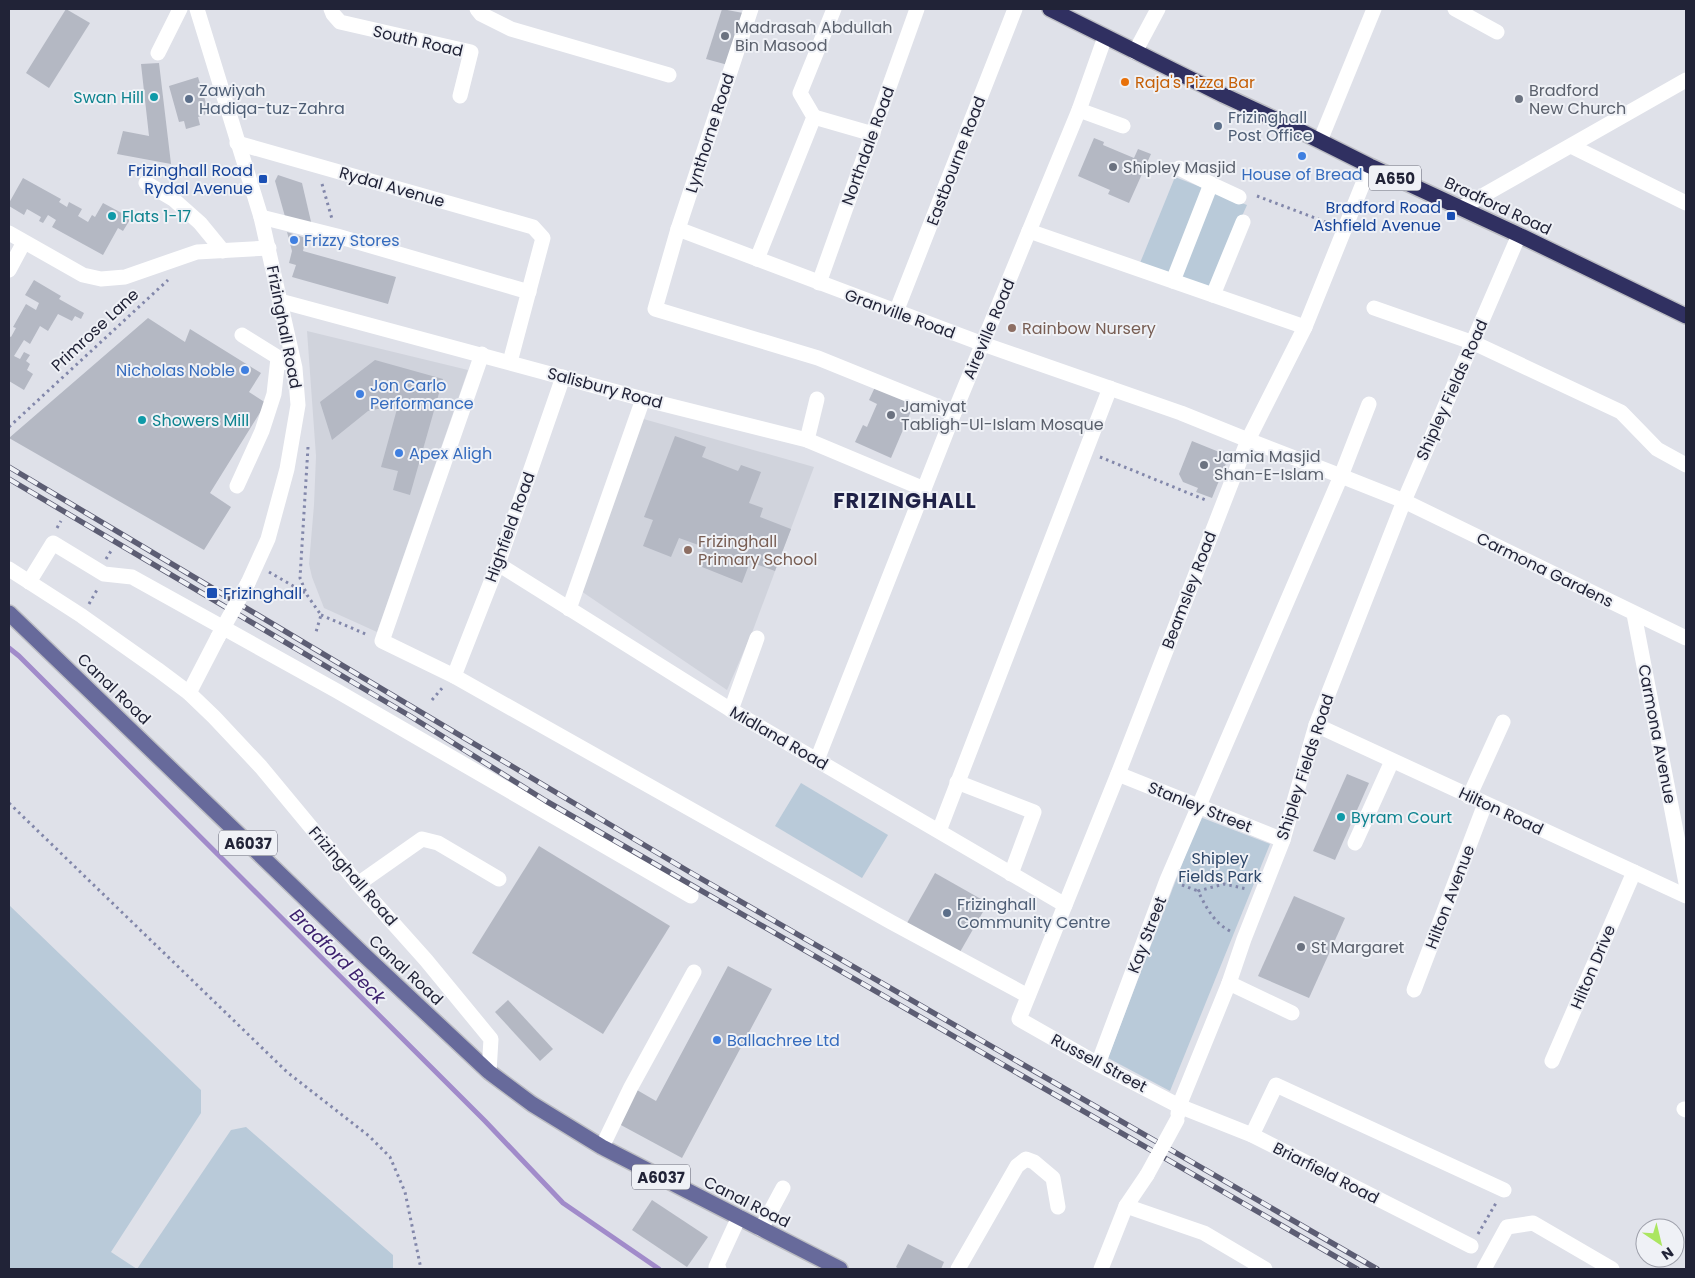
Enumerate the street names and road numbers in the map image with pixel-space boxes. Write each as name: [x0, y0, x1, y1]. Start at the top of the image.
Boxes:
street label: South Road: [371, 19, 465, 63]
street label: Lynthorne Road: [680, 70, 740, 196]
street label: Northdale Road: [836, 83, 900, 209]
street label: Eastbourne Road: [921, 93, 991, 229]
street label: Rydal Avenue: [337, 161, 447, 213]
road number: A650: [1369, 166, 1421, 190]
street label: Bradford Road: [1441, 171, 1555, 241]
street label: Frizinghall Road: [261, 263, 307, 391]
street label: Aireville Road: [957, 275, 1021, 383]
street label: Primrose Lane: [46, 283, 144, 377]
street label: Granville Road: [842, 283, 958, 345]
street label: Shipley Fields Road: [1410, 316, 1494, 464]
street label: Salisbury Road: [545, 362, 665, 414]
street label: Highfield Road: [479, 469, 541, 585]
street label: Carmona Gardens: [1473, 527, 1617, 613]
street label: Beamsley Road: [1156, 528, 1222, 652]
street label: Canal Road: [72, 648, 156, 730]
street label: Carmona Avenue: [1632, 662, 1682, 806]
street label: Shipley Fields Road: [1271, 691, 1339, 843]
street label: Midland Road: [726, 700, 832, 776]
street label: Stanley Street: [1145, 776, 1256, 838]
street label: Hilton Road: [1455, 781, 1547, 841]
street label: Frizinghall Road: [303, 821, 403, 931]
road number: A6037: [219, 830, 277, 856]
street label: Hilton Avenue: [1420, 842, 1480, 952]
street label: Kay Street: [1122, 893, 1172, 977]
street label: Hilton Drive: [1565, 921, 1621, 1013]
street label: Canal Road: [364, 930, 448, 1010]
street label: Russell Street: [1047, 1028, 1151, 1098]
street label: Briarfield Road: [1269, 1136, 1383, 1210]
road number: A6037: [632, 1164, 690, 1190]
street label: Canal Road: [700, 1170, 794, 1234]

